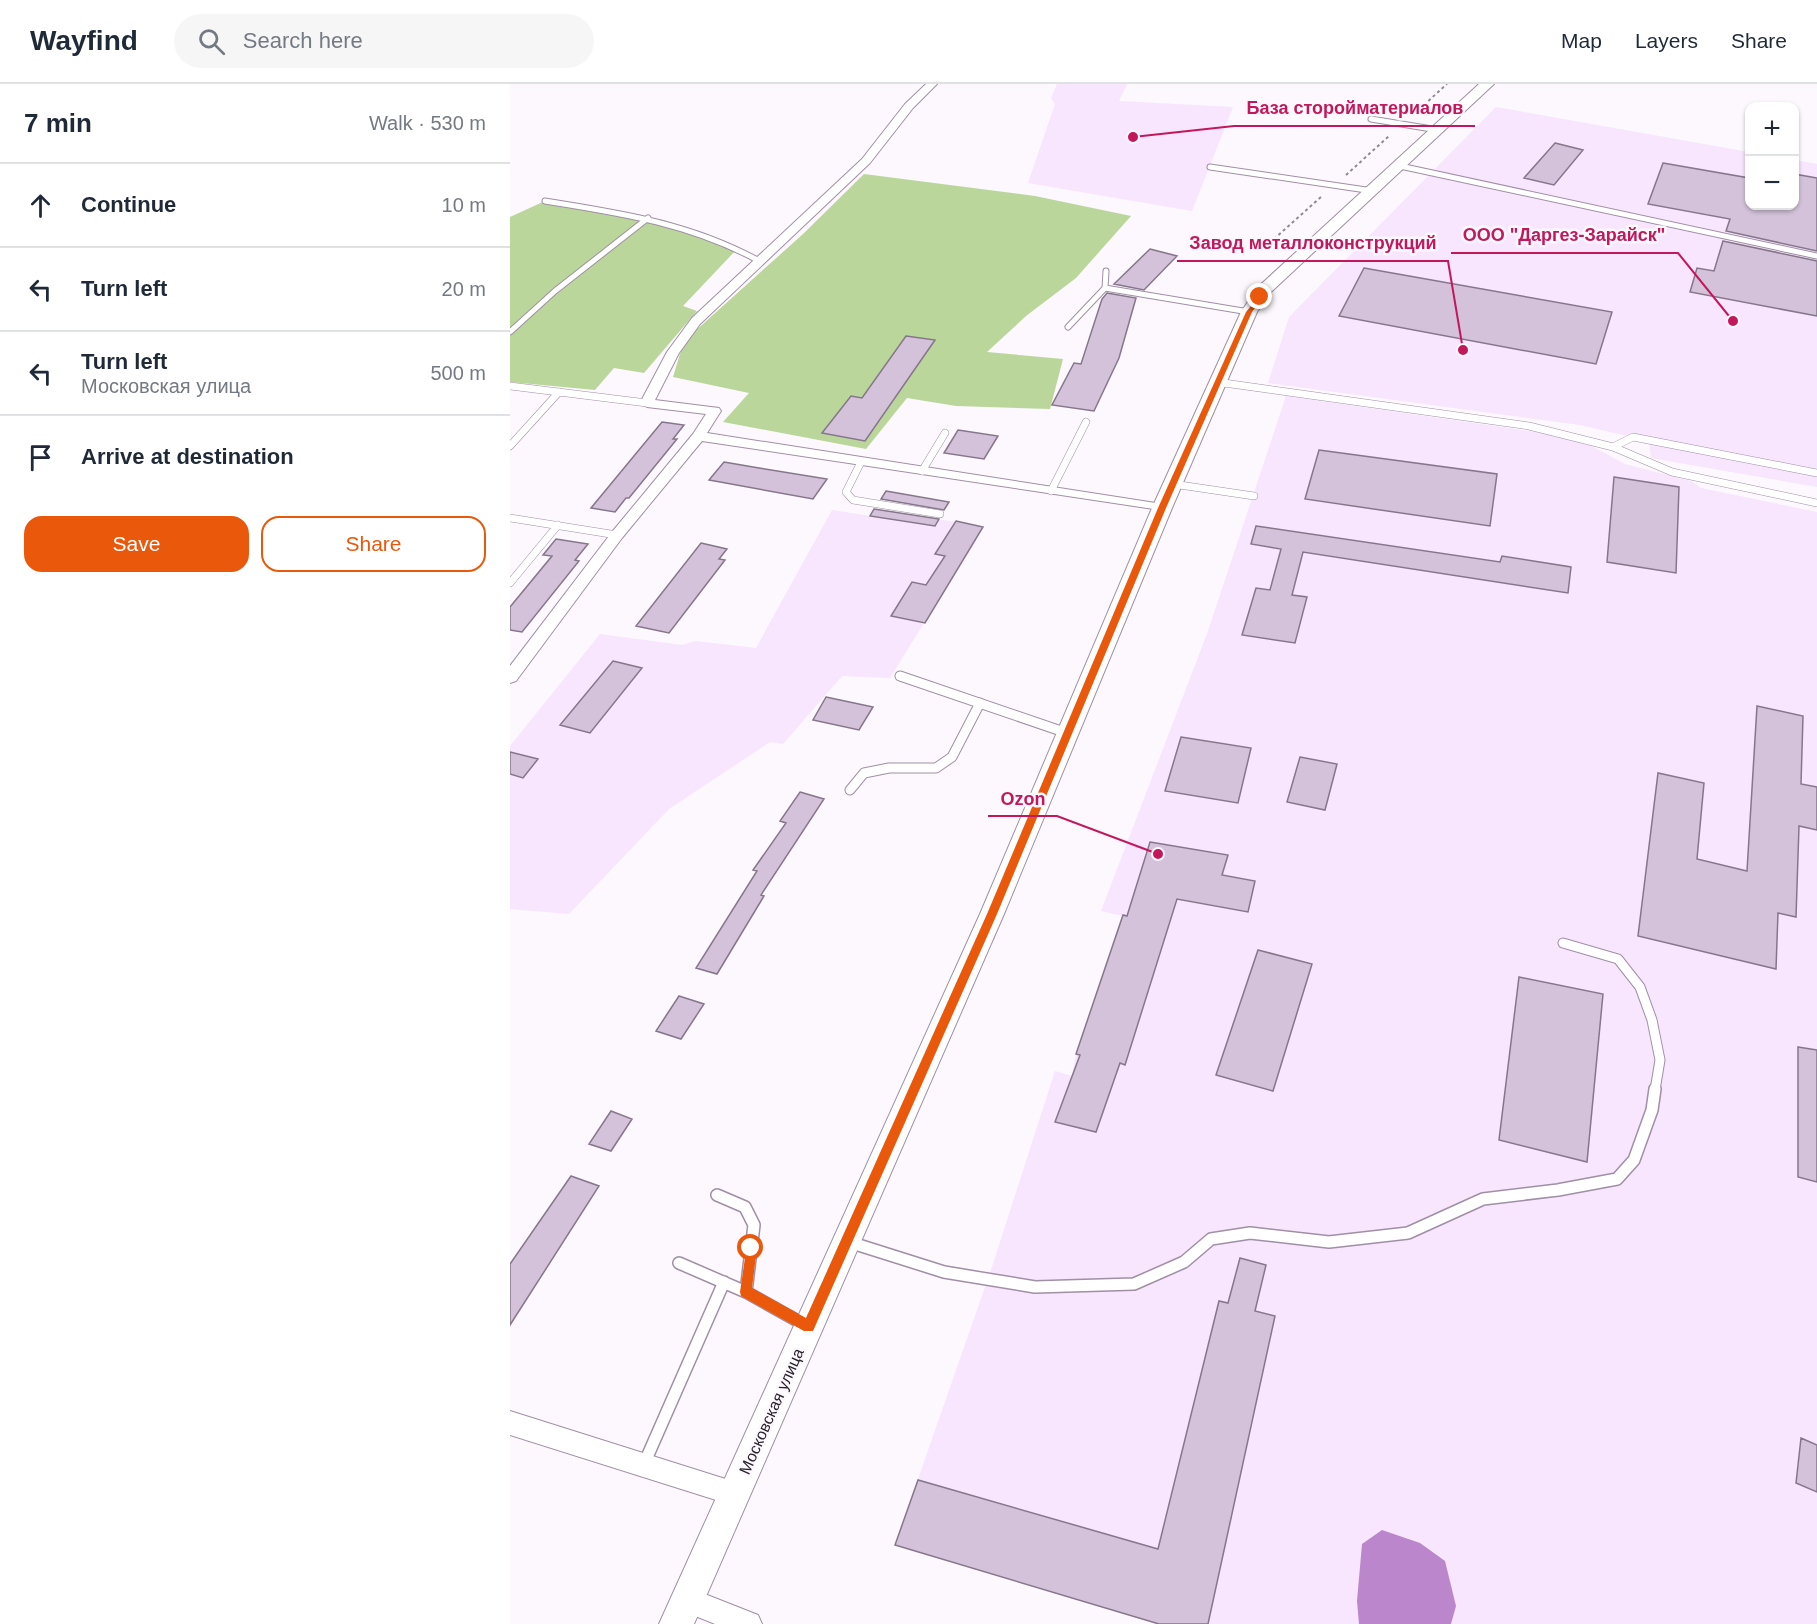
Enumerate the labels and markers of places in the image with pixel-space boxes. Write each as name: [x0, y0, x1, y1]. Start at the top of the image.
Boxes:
callout: База сторойматериалов: [1234, 90, 1475, 126]
callout: ООО "Даргез-Зарайск": [1451, 217, 1678, 253]
callout: Завод металлоконструкций: [1177, 225, 1448, 261]
callout: Ozon: [988, 780, 1057, 816]

